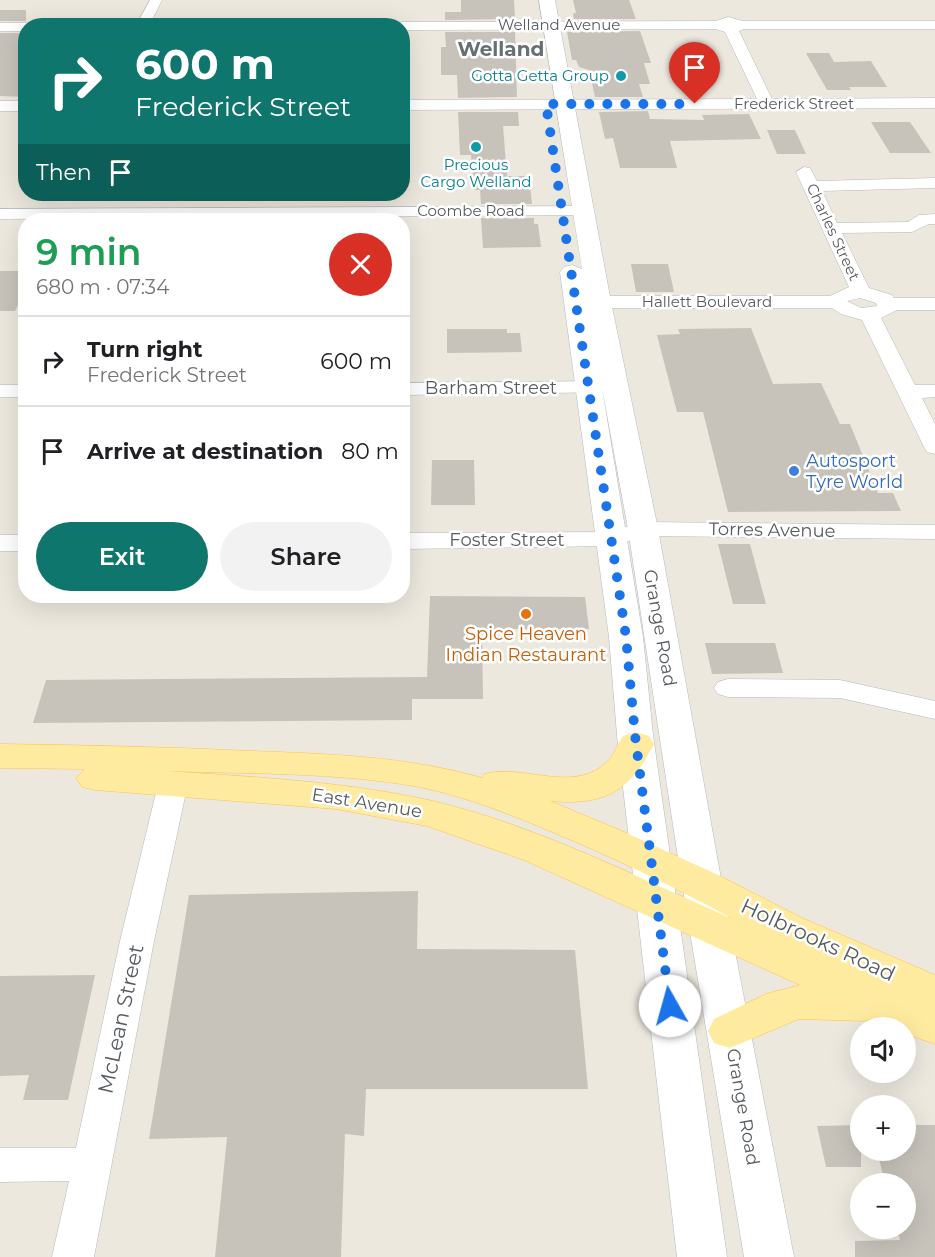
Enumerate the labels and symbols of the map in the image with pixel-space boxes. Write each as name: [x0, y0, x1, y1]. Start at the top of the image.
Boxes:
street label: Welland Avenue: [498, 15, 620, 34]
district label: Welland: [458, 37, 544, 61]
pin: [669, 42, 720, 104]
place label: Gotta Getta Group: [471, 66, 609, 85]
marker: Gotta Getta Group: [614, 69, 628, 83]
street label: Frederick Street: [734, 94, 854, 113]
marker: Precious Cargo Welland: [469, 140, 483, 154]
place label: Precious Cargo Welland: [421, 155, 531, 191]
street label: Charles Street: [803, 180, 864, 283]
street label: Coombe Road: [417, 201, 525, 220]
street label: Hallett Boulevard: [642, 292, 772, 311]
street label: Barham Street: [425, 377, 557, 399]
place label: Autosport Tyre World: [806, 450, 903, 493]
marker: Autosport Tyre World: [787, 464, 801, 478]
street label: Torres Avenue: [708, 518, 836, 542]
street label: Foster Street: [449, 529, 565, 551]
street label: Grange Road: [639, 568, 681, 688]
marker: Spice Heaven Indian Restaurant: [519, 607, 533, 621]
place label: Spice Heaven Indian Restaurant: [445, 623, 607, 666]
street label: East Avenue: [310, 783, 424, 823]
street label: Holbrooks Road: [737, 893, 899, 986]
street label: McLean Street: [92, 942, 149, 1096]
position arrow: [638, 974, 702, 1038]
street label: Grange Road: [722, 1047, 764, 1167]

